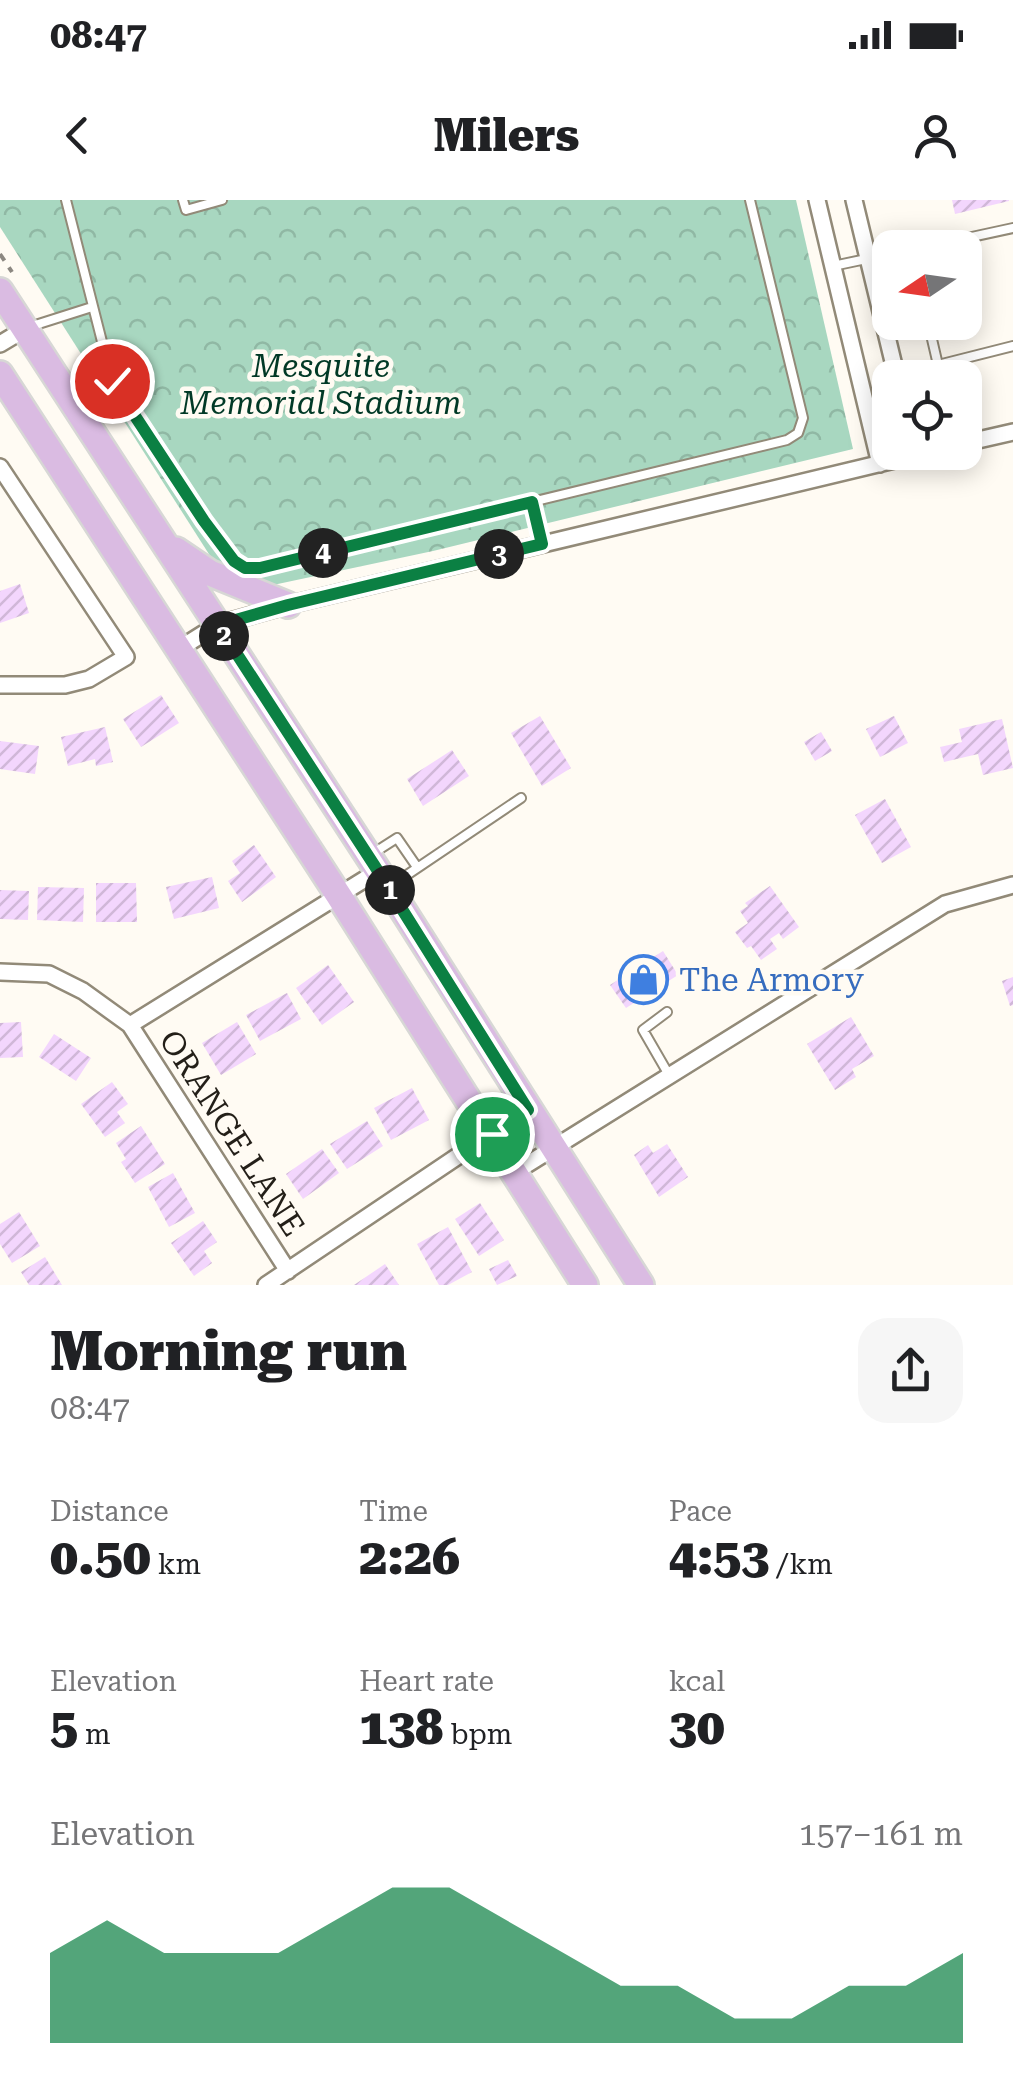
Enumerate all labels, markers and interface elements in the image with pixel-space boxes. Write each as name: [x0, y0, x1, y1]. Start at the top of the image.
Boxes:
text: 08:47: [50, 13, 147, 57]
icon: back: [50, 108, 105, 163]
icon: person: [908, 108, 963, 163]
text: Milers: [434, 109, 579, 162]
north arrow: [872, 230, 982, 340]
map controls: [872, 230, 982, 470]
pin: [70, 339, 155, 424]
park label: Mesquite Memorial Stadium: [179, 347, 462, 422]
icon: check: [85, 354, 140, 409]
button: locate: [872, 360, 982, 470]
pin: 4: [298, 528, 348, 578]
pin: 3: [474, 529, 524, 579]
text: 4: [315, 536, 331, 569]
text: 3: [491, 537, 507, 570]
pin: 2: [199, 611, 249, 661]
text: 2: [216, 619, 232, 652]
pin: 1: [365, 865, 415, 915]
text: 1: [382, 873, 398, 906]
shop icon: The Armory: [618, 954, 670, 1006]
place label: The Armory: [679, 961, 864, 999]
street label: ORANGE LANE: [151, 1023, 313, 1243]
pin: [450, 1092, 535, 1177]
icon: arrive: [465, 1107, 520, 1162]
button: share: [858, 1318, 963, 1423]
text: Morning run: [50, 1319, 407, 1383]
text: 08:47: [50, 1389, 130, 1427]
text: Distance: [50, 1495, 169, 1528]
text: Time: [359, 1495, 428, 1528]
text: Pace: [669, 1495, 732, 1528]
text: 0.50: [50, 1528, 151, 1586]
text: 2:26: [359, 1528, 460, 1586]
text: 4:53: [669, 1528, 769, 1586]
text: km: [151, 1548, 201, 1581]
text: /km: [769, 1548, 833, 1581]
text: Elevation: [50, 1665, 177, 1698]
text: Heart rate: [359, 1665, 494, 1698]
text: kcal: [669, 1665, 725, 1698]
text: 5: [50, 1698, 78, 1756]
text: 138: [359, 1698, 443, 1756]
text: 30: [669, 1698, 725, 1756]
text: m: [78, 1718, 111, 1751]
text: bpm: [443, 1718, 512, 1751]
text: Elevation: [50, 1815, 195, 1853]
text: 157–161 m: [799, 1815, 963, 1853]

